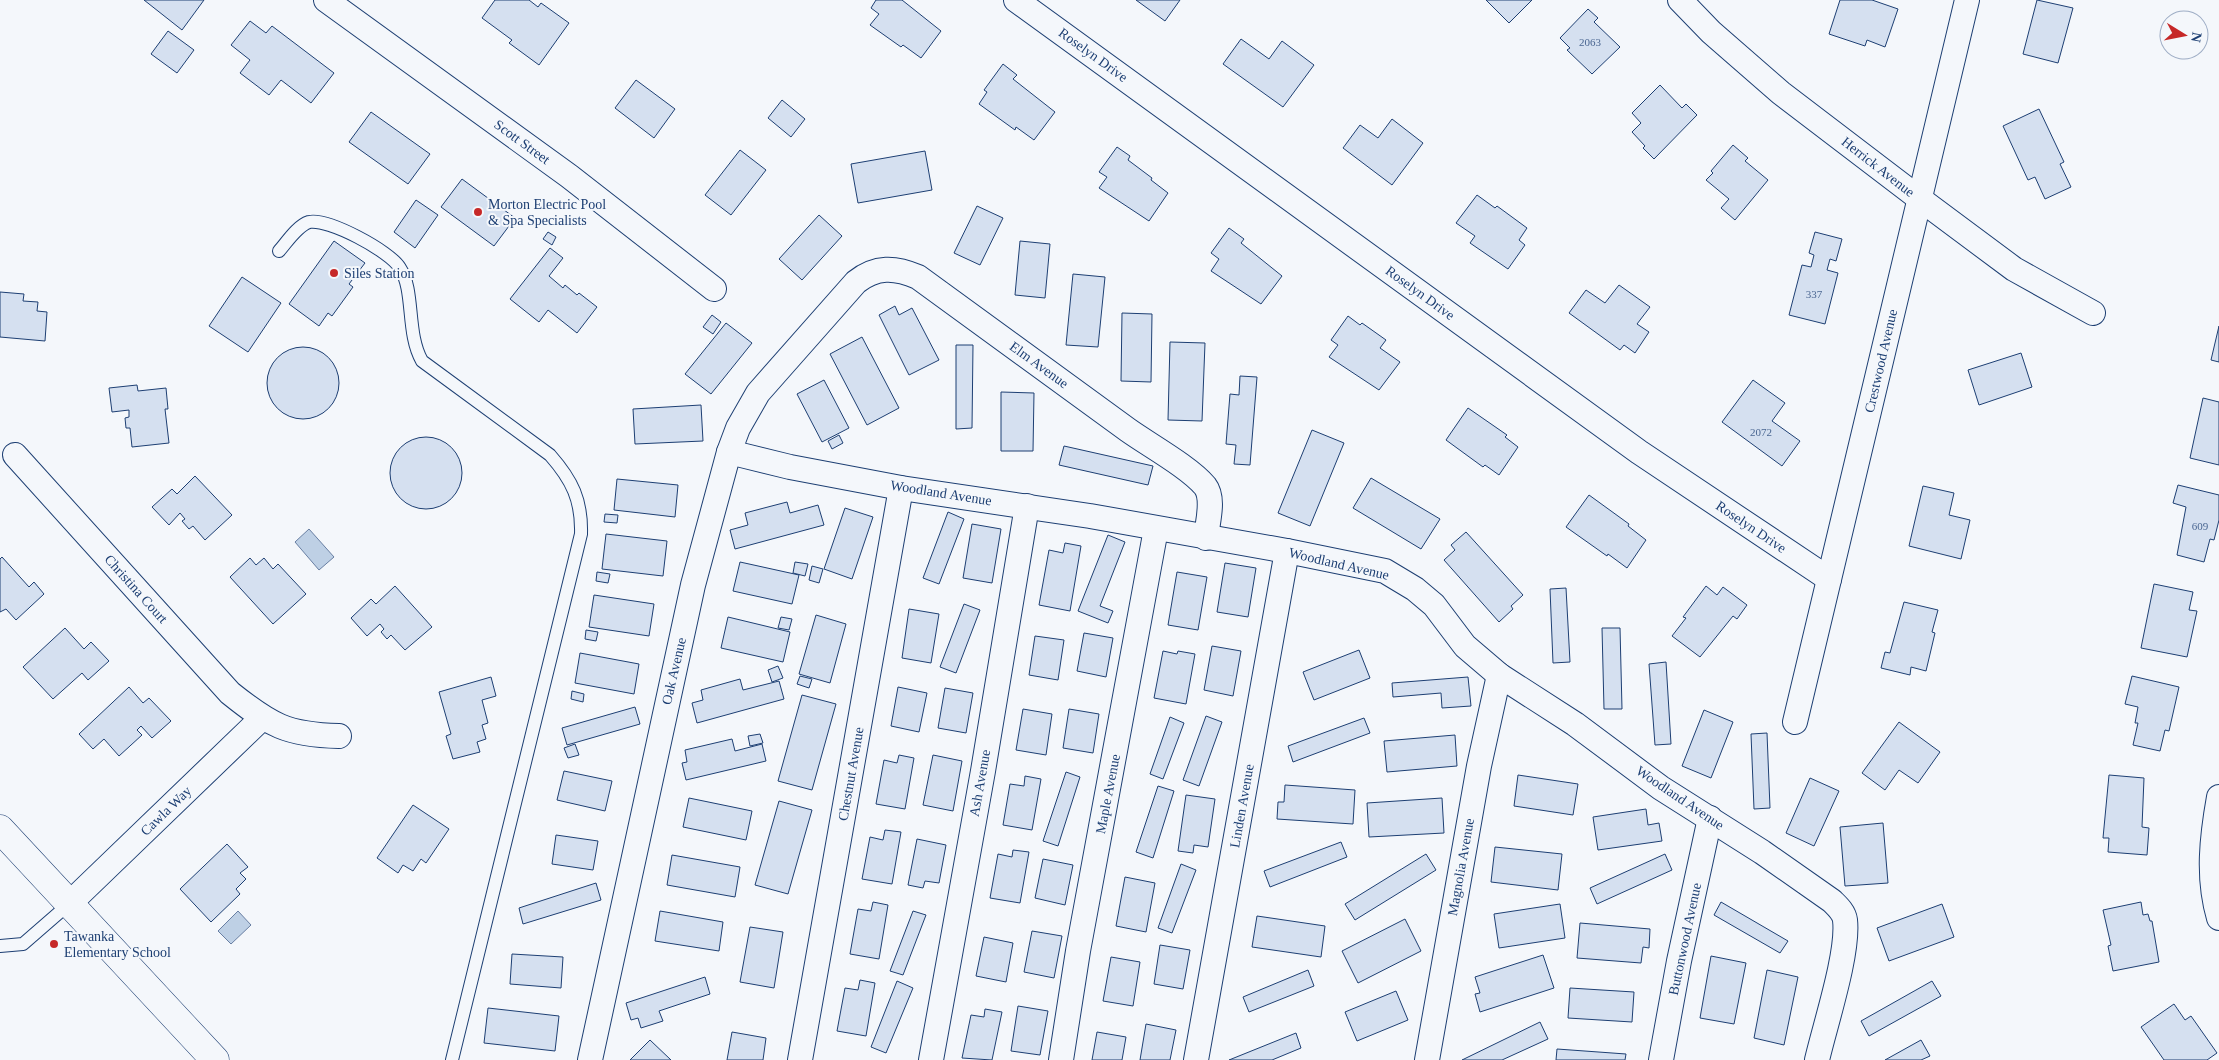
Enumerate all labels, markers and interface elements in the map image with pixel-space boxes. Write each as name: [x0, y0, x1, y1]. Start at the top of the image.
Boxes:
north arrow: [2159, 10, 2209, 60]
street label: Roselyn Drive: [1056, 25, 1130, 85]
text: N: [2188, 31, 2205, 43]
house number: 2063: [1579, 36, 1602, 48]
street label: Scott Street: [491, 117, 553, 167]
street label: Herrick Avenue: [1839, 134, 1917, 200]
place label: Morton Electric Pool & Spa Specialists: [488, 197, 606, 228]
marker: Morton Electric Pool & Spa Specialists: [472, 206, 484, 218]
street label: Roselyn Drive: [1383, 263, 1457, 323]
place label: Siles Station: [344, 266, 414, 281]
marker: Siles Station: [328, 267, 340, 279]
house number: 337: [1806, 288, 1823, 300]
street label: Crestwood Avenue: [1862, 308, 1900, 414]
street label: Elm Avenue: [1007, 339, 1071, 391]
house number: 2072: [1750, 426, 1772, 438]
street label: Woodland Avenue: [889, 478, 993, 508]
street label: Roselyn Drive: [1713, 498, 1789, 556]
house number: 609: [2192, 520, 2209, 532]
street label: Woodland Avenue: [1287, 545, 1391, 583]
street label: Christina Court: [101, 552, 171, 626]
street label: Oak Avenue: [659, 636, 689, 706]
street label: Chestnut Avenue: [835, 726, 867, 822]
street label: Ash Avenue: [967, 748, 993, 818]
street label: Maple Avenue: [1093, 753, 1123, 835]
street label: Linden Avenue: [1227, 763, 1257, 849]
street label: Woodland Avenue: [1633, 763, 1727, 833]
street label: Cawla Way: [138, 783, 194, 839]
street label: Magnolia Avenue: [1445, 817, 1477, 917]
street label: Buttonwood Avenue: [1666, 881, 1704, 997]
place label: Tawanka Elementary School: [64, 929, 171, 960]
marker: Tawanka Elementary School: [48, 938, 60, 950]

